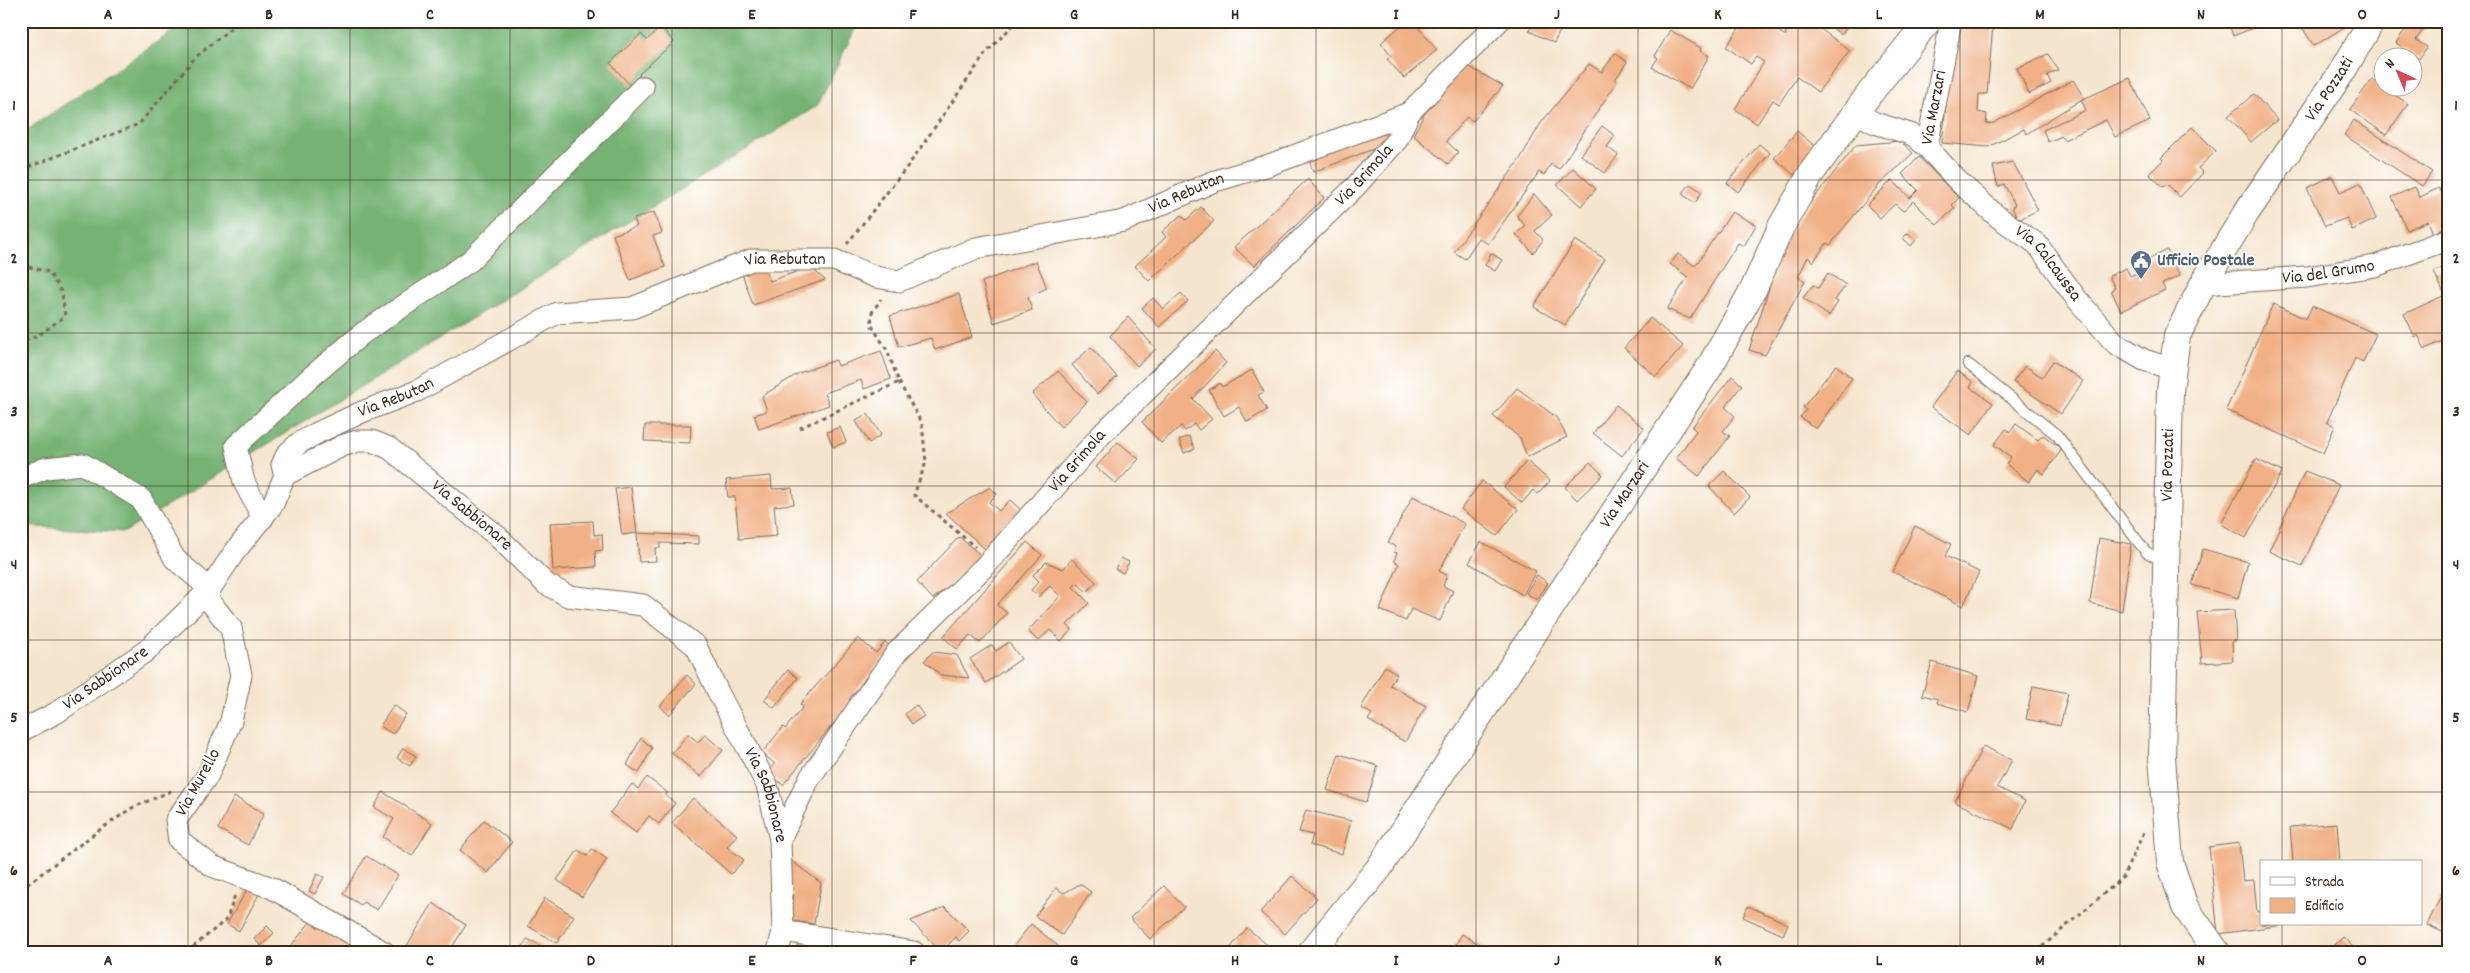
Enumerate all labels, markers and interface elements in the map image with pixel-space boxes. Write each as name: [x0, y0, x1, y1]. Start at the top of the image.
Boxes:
text: A: [104, 4, 113, 27]
text: B: [265, 4, 273, 27]
text: C: [426, 4, 434, 27]
text: D: [587, 4, 596, 27]
text: E: [748, 4, 756, 27]
text: F: [909, 4, 917, 27]
text: G: [1070, 4, 1078, 27]
text: H: [1231, 4, 1239, 27]
text: I: [1394, 4, 1400, 27]
text: J: [1554, 4, 1560, 27]
text: K: [1714, 4, 1722, 27]
text: L: [1876, 4, 1883, 27]
text: M: [2035, 4, 2045, 27]
text: N: [2197, 4, 2205, 27]
text: O: [2357, 4, 2367, 27]
north arrow: [2372, 48, 2422, 98]
street label: Via Pozzati: [2299, 53, 2360, 127]
text: N: [2381, 54, 2400, 74]
street label: Via Marzari: [1915, 68, 1954, 147]
text: 1: [12, 95, 16, 118]
text: 1: [2454, 95, 2458, 118]
street label: Via Grimola: [1329, 139, 1400, 212]
street label: Via Rebutan: [1145, 166, 1227, 221]
street label: Via Calcaussa: [2010, 220, 2088, 307]
street label: Via Rebutan: [741, 247, 825, 274]
text: 2: [11, 248, 18, 271]
text: 2: [2453, 248, 2460, 271]
public building icon: Ufficio Postale: [2129, 249, 2153, 280]
place label: Ufficio Postale: [2157, 249, 2254, 274]
street label: Via del Grumo: [2281, 254, 2377, 291]
street label: Via Rebutan: [355, 371, 439, 425]
text: 3: [10, 401, 18, 424]
text: 3: [2452, 401, 2460, 424]
street label: Via Grimola: [1043, 424, 1113, 498]
street label: Via Pozzati: [2155, 428, 2182, 502]
street label: Via Marzari: [1594, 457, 1656, 533]
street label: Via Sabbionare: [426, 474, 518, 557]
text: 4: [11, 554, 17, 577]
text: 4: [2453, 554, 2459, 577]
street label: Via Sabbionare: [58, 640, 154, 717]
text: 5: [10, 707, 18, 730]
text: 5: [2452, 707, 2460, 730]
street label: Via Sabbionare: [737, 743, 793, 845]
street label: Via Murello: [170, 745, 228, 821]
text: 6: [10, 860, 18, 883]
legend: [2260, 860, 2422, 926]
text: 6: [2452, 860, 2460, 883]
text: Strada: [2305, 872, 2345, 894]
text: Edificio: [2305, 896, 2344, 918]
text: A: [104, 950, 113, 973]
text: B: [265, 950, 273, 973]
text: C: [426, 950, 434, 973]
text: D: [587, 950, 596, 973]
text: E: [748, 950, 756, 973]
text: F: [909, 950, 917, 973]
text: G: [1070, 950, 1078, 973]
text: H: [1231, 950, 1239, 973]
text: I: [1394, 950, 1400, 973]
text: J: [1554, 950, 1560, 973]
text: K: [1714, 950, 1722, 973]
text: L: [1876, 950, 1883, 973]
text: M: [2035, 950, 2045, 973]
text: N: [2197, 950, 2205, 973]
text: O: [2357, 950, 2367, 973]

